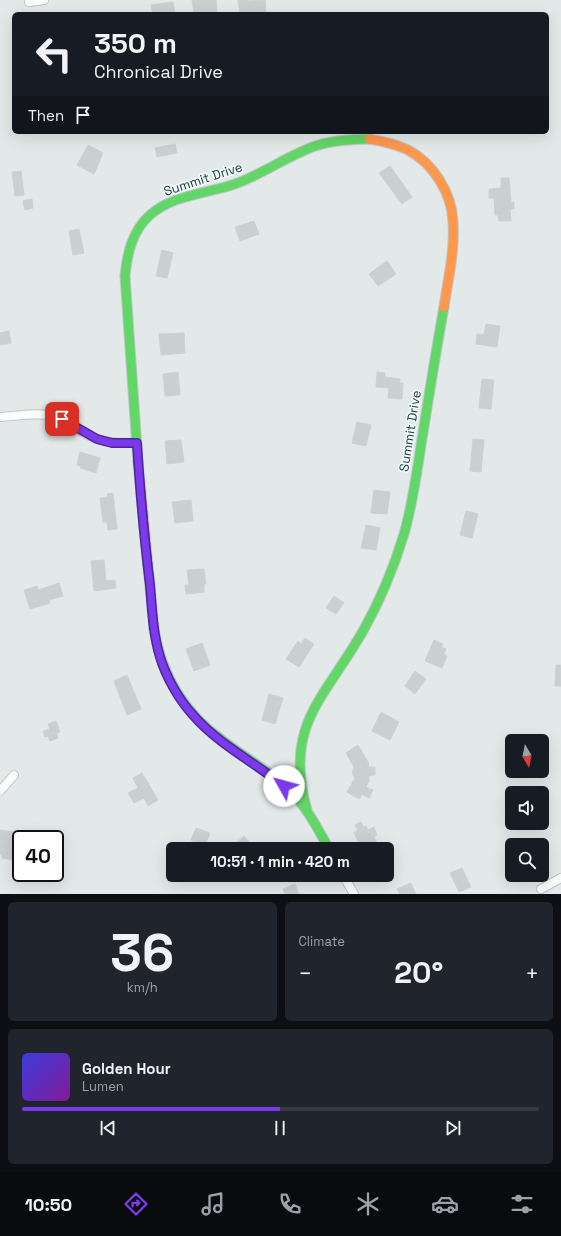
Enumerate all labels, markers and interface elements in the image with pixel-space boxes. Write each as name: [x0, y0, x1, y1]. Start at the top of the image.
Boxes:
text: 350 m: [94, 25, 177, 61]
icon: left: [28, 28, 80, 80]
text: Chronical Drive: [94, 60, 223, 83]
icon: arrive: [72, 104, 94, 126]
text: Then: [28, 106, 64, 125]
street label: Summit Drive: [161, 158, 245, 200]
street label: Summit Drive: [395, 389, 425, 473]
pin: [45, 402, 79, 436]
icon: arrive: [51, 408, 73, 430]
north arrow: [505, 734, 549, 778]
map controls: [505, 734, 549, 882]
position arrow: [263, 765, 305, 807]
button: sound: [505, 786, 549, 830]
speed limit sign: 40: [12, 830, 64, 882]
button: search: [505, 838, 549, 882]
text: 10:51 · 1 min · 420 m: [210, 852, 350, 871]
text: 36: [110, 920, 174, 986]
text: Climate: [299, 933, 345, 950]
text: 20°: [394, 953, 443, 992]
text: −: [299, 959, 312, 987]
text: +: [525, 959, 539, 987]
text: km/h: [127, 979, 158, 996]
text: Golden Hour: [82, 1059, 171, 1078]
text: Lumen: [82, 1078, 124, 1095]
icon: previous: [97, 1117, 119, 1139]
icon: pause: [269, 1117, 291, 1139]
icon: next: [442, 1117, 464, 1139]
icon: directions: [122, 1190, 150, 1218]
icon: music: [199, 1190, 227, 1218]
icon: phone: [276, 1190, 304, 1218]
icon: climate: [354, 1190, 382, 1218]
icon: car: [431, 1190, 459, 1218]
icon: filters: [508, 1190, 536, 1218]
text: 10:50: [25, 1193, 72, 1216]

